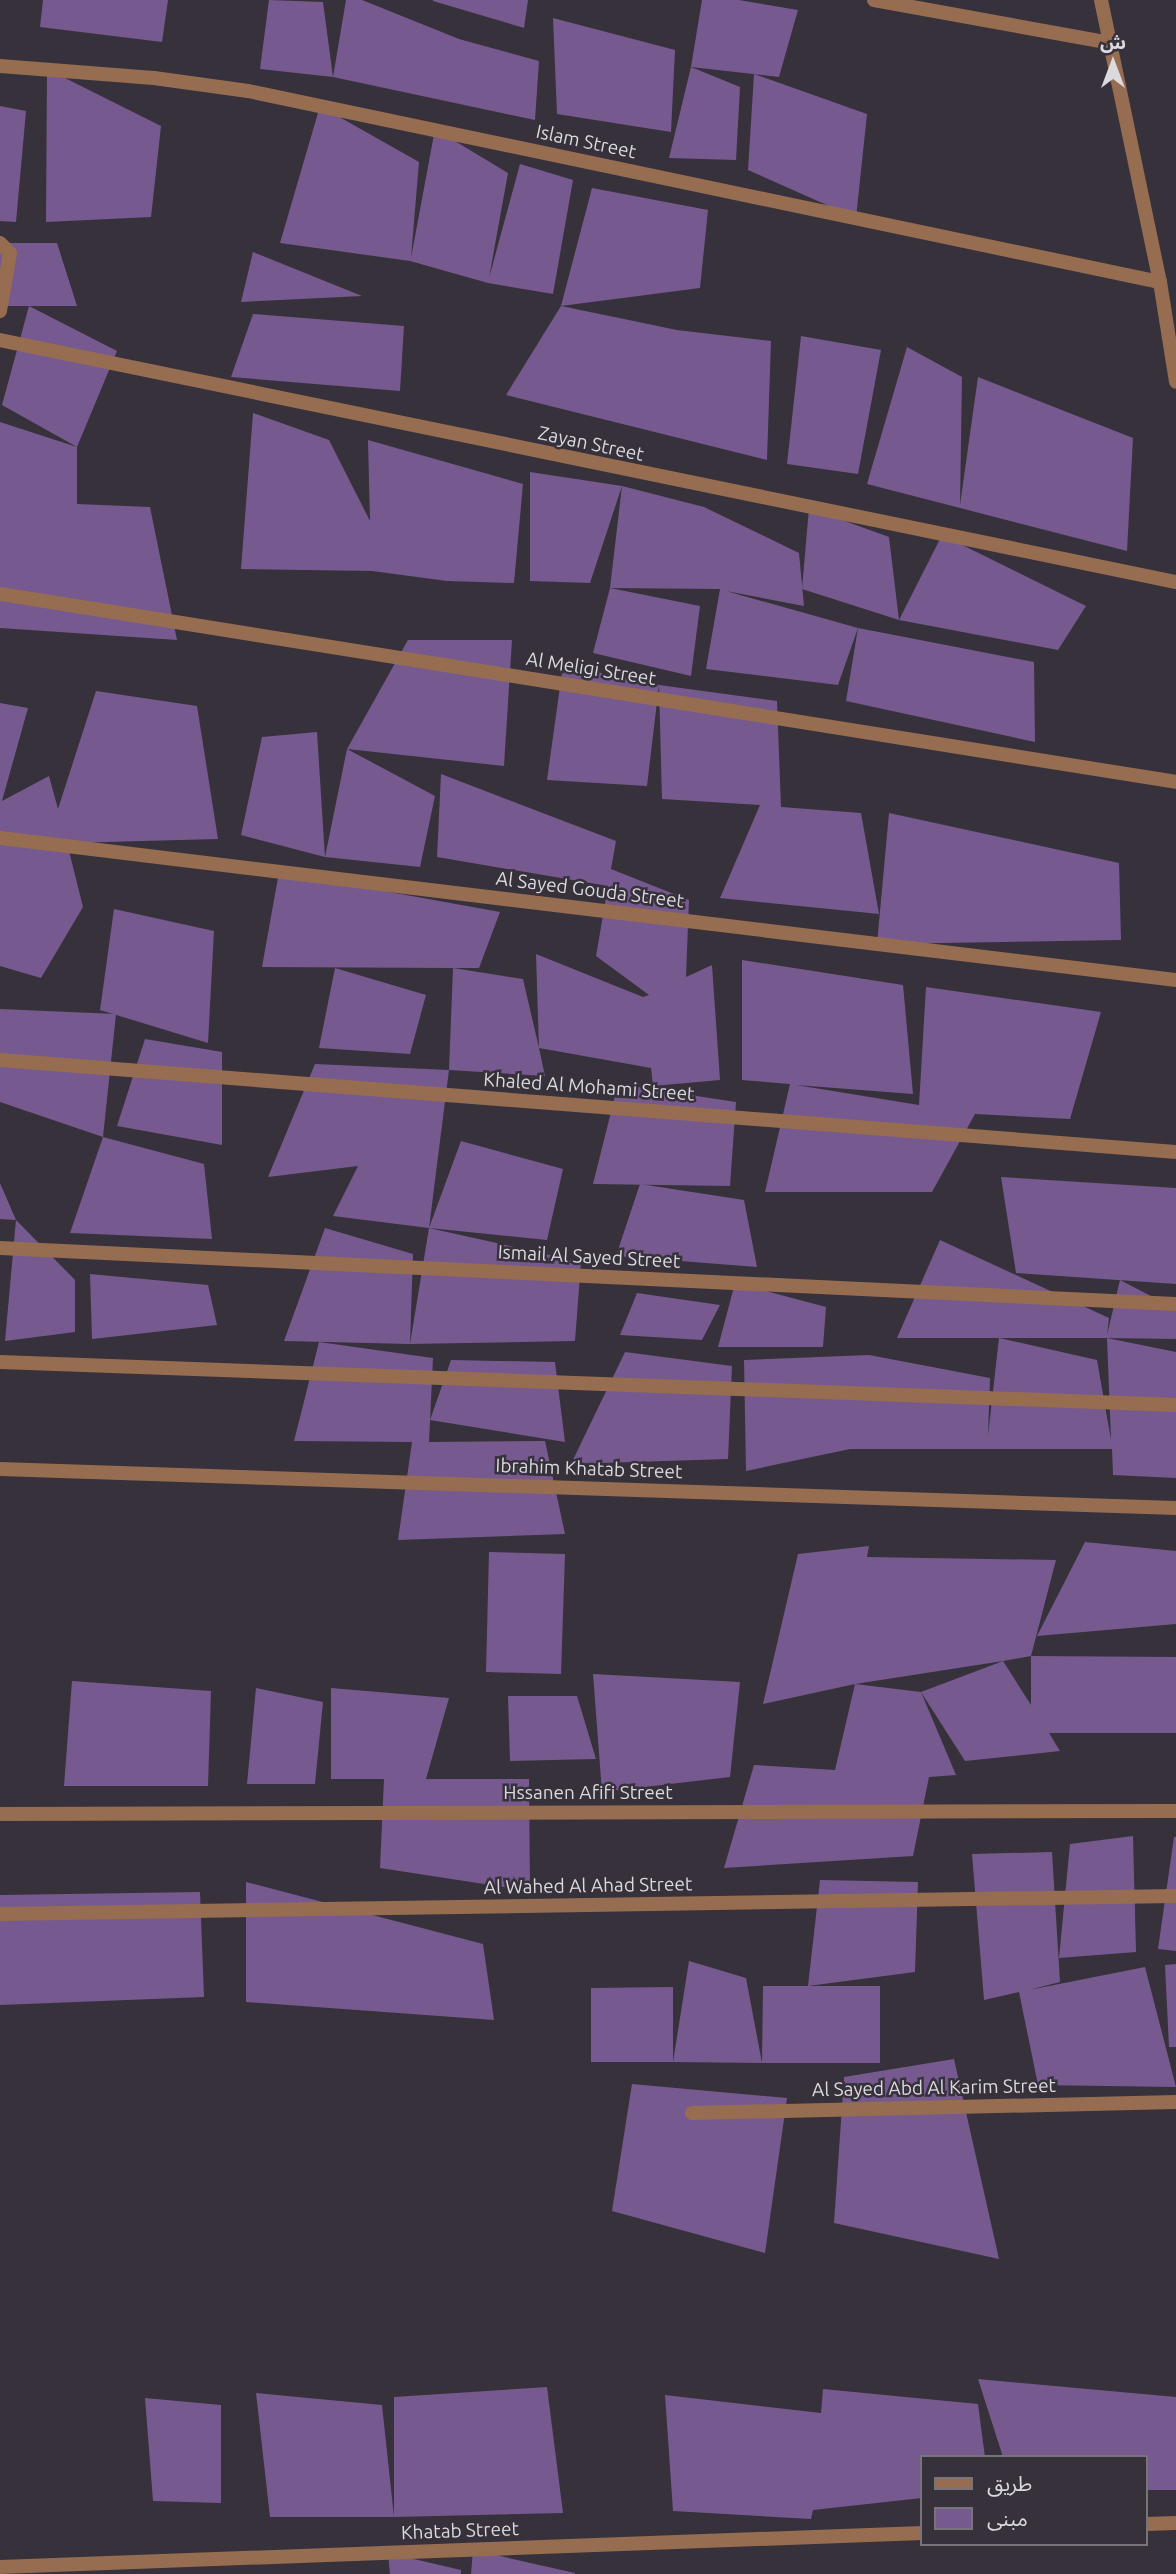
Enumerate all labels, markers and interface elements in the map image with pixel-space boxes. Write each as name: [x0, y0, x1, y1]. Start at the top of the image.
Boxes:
north arrow: [1078, 28, 1148, 98]
text: ش: [1100, 31, 1126, 53]
street label: Islam Street: [534, 120, 638, 164]
street label: Zayan Street: [536, 422, 646, 466]
street label: Al Meligi Street: [524, 647, 658, 691]
street label: Al Sayed Gouda Street: [495, 867, 685, 913]
street label: Khaled Al Mohami Street: [483, 1068, 695, 1106]
street label: Ismail Al Sayed Street: [497, 1241, 681, 1273]
street label: Ibrahim Khatab Street: [495, 1454, 683, 1484]
street label: Hssanen Afifi Street: [503, 1782, 673, 1804]
street label: Al Wahed Al Ahad Street: [484, 1873, 692, 1899]
street label: Al Sayed Abd Al Karim Street: [812, 2074, 1056, 2102]
legend: [920, 2455, 1148, 2546]
text: طريق: [987, 2471, 1032, 2495]
text: مبنى: [987, 2506, 1028, 2530]
street label: Khatab Street: [401, 2518, 519, 2544]

